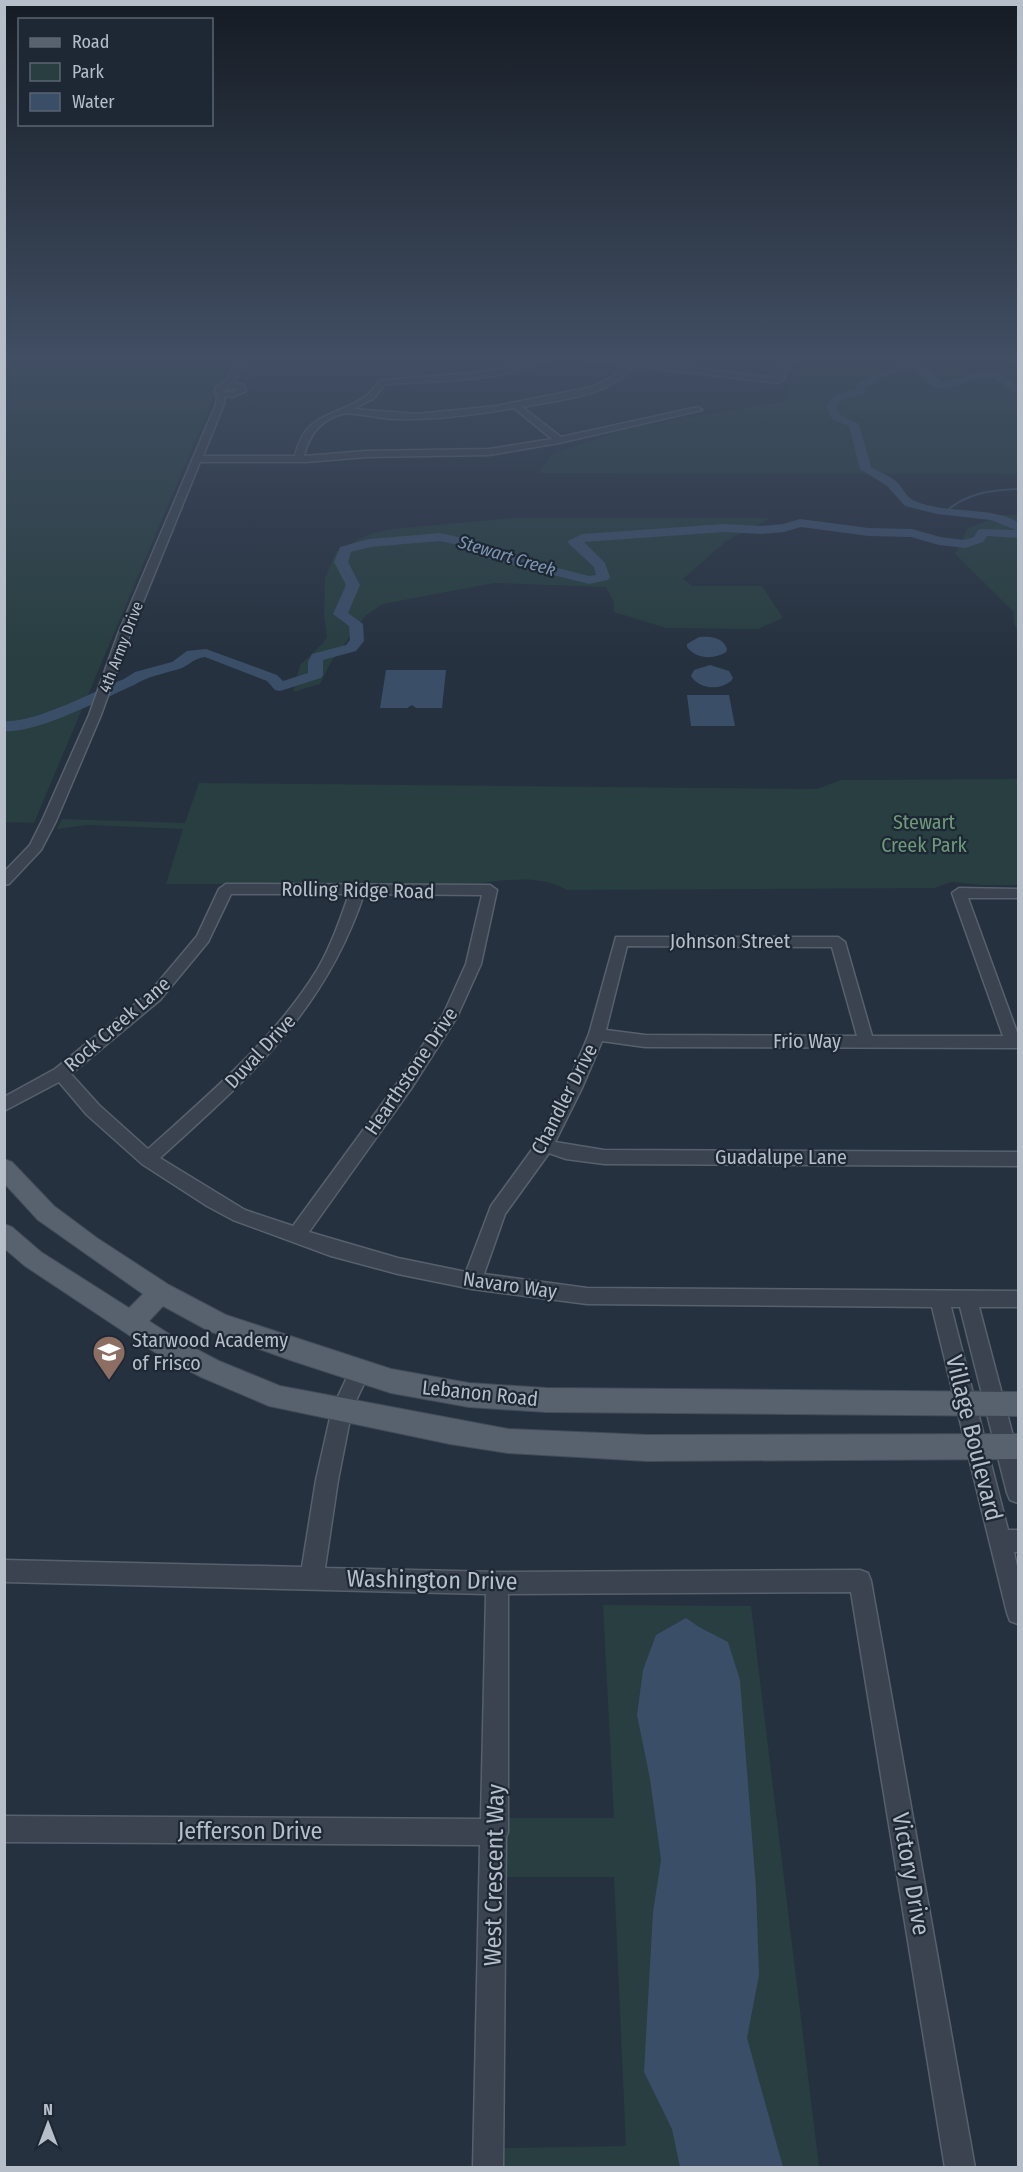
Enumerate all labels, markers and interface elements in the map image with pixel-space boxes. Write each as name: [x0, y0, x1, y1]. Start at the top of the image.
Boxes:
legend: [18, 18, 213, 126]
text: Road: [72, 31, 109, 53]
text: Park: [72, 61, 105, 83]
text: Water: [72, 91, 115, 113]
water label: Stewart Creek: [455, 530, 558, 581]
street label: 4th Army Drive: [95, 599, 147, 695]
park label: Stewart Creek Park: [881, 810, 967, 857]
street label: Rolling Ridge Road: [281, 877, 435, 903]
street label: Johnson Street: [670, 929, 791, 953]
street label: Rock Creek Lane: [59, 971, 175, 1077]
street label: Hearthstone Drive: [360, 1003, 462, 1139]
street label: Duval Drive: [220, 1009, 300, 1093]
street label: Frio Way: [773, 1029, 841, 1053]
street label: Chandler Drive: [526, 1040, 602, 1158]
street label: Guadalupe Lane: [715, 1145, 847, 1169]
street label: Navaro Way: [462, 1267, 559, 1303]
place label: Starwood Academy of Frisco: [132, 1328, 288, 1375]
school or university icon: Starwood Academy of Frisco: [91, 1334, 127, 1381]
street label: Village Boulevard: [940, 1352, 1008, 1524]
street label: Lebanon Road: [421, 1375, 539, 1411]
street label: Washington Drive: [346, 1565, 518, 1595]
street label: West Crescent Way: [478, 1783, 510, 1966]
street label: Victory Drive: [886, 1810, 936, 1938]
street label: Jefferson Drive: [178, 1817, 322, 1845]
north arrow: [18, 2094, 78, 2154]
text: N: [43, 2100, 53, 2119]

